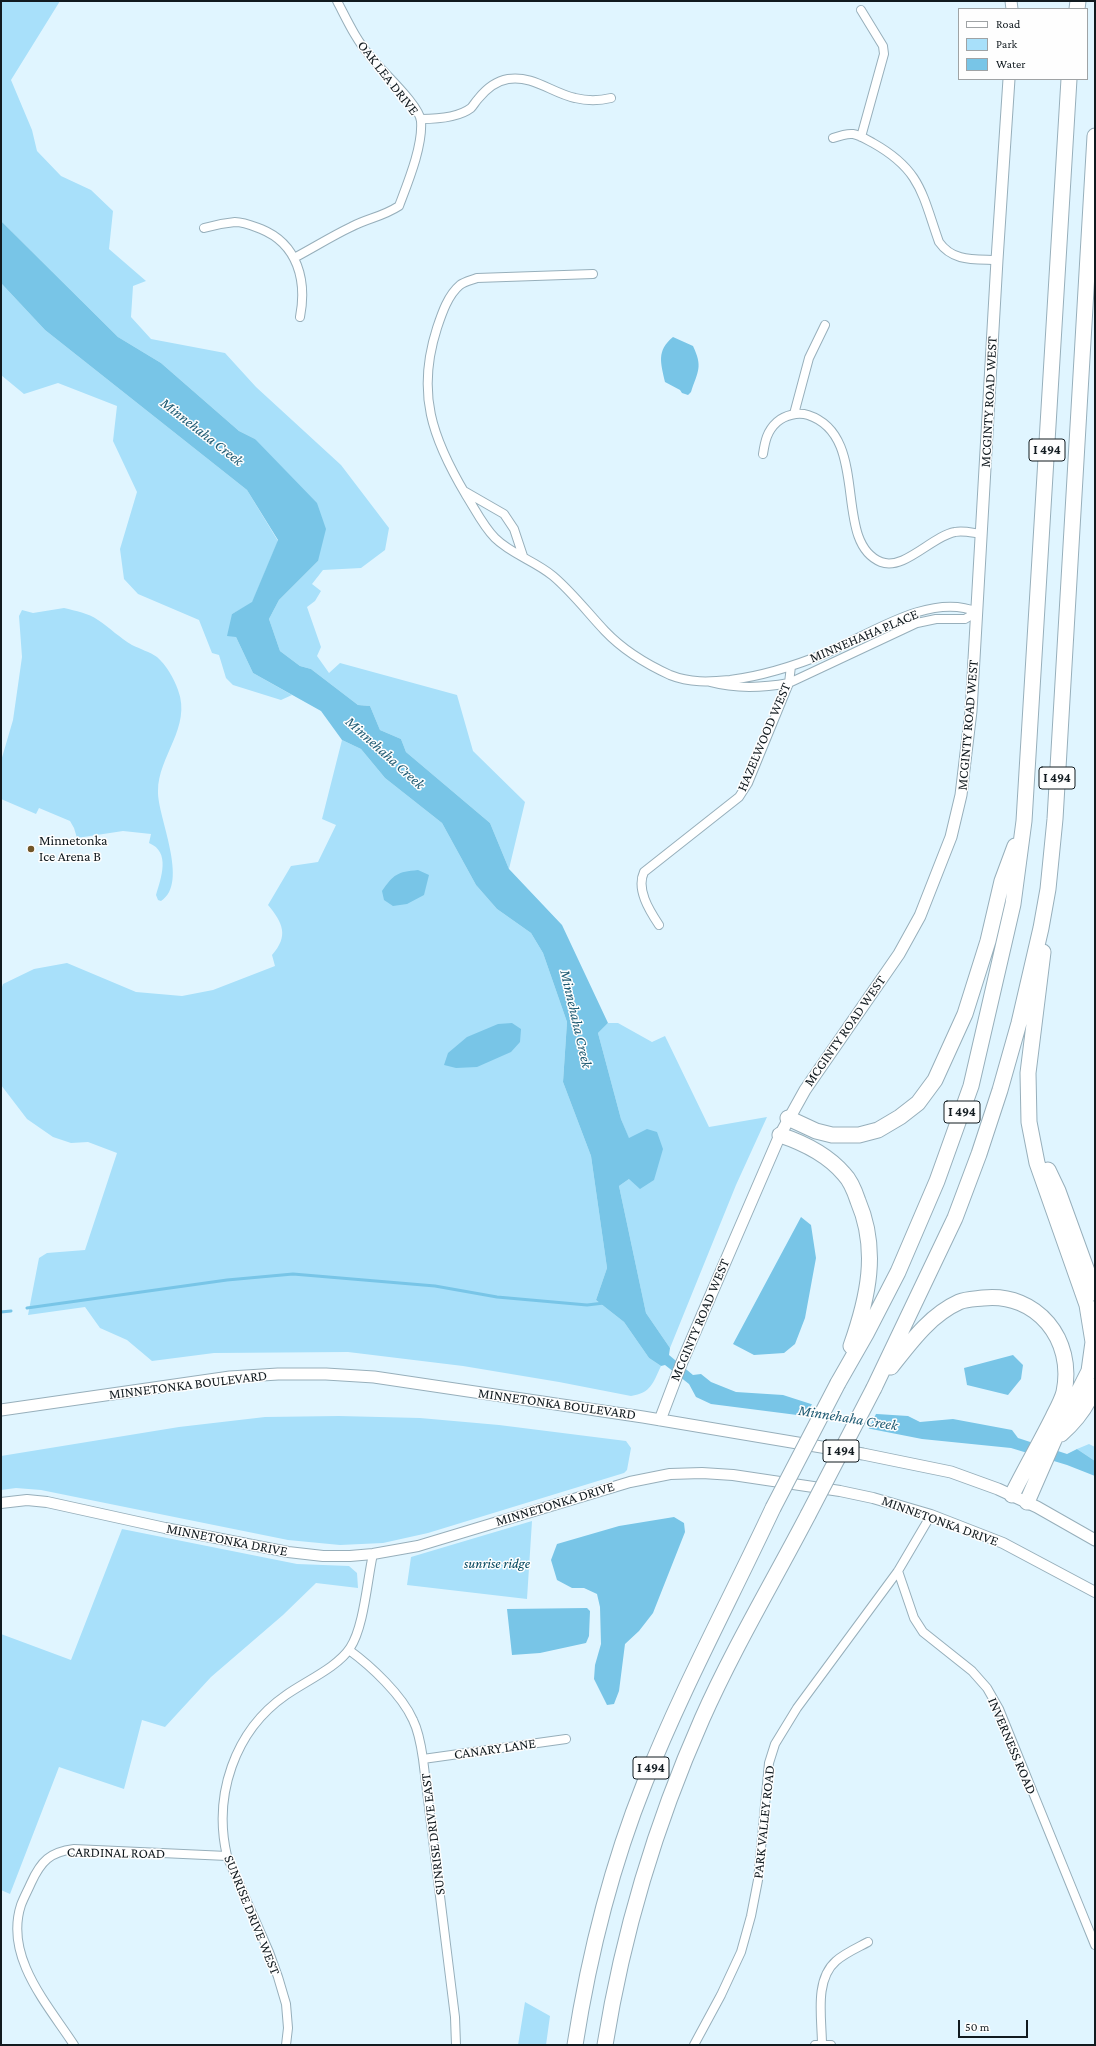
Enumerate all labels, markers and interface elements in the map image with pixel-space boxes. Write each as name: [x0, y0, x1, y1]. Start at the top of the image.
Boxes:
legend: [958, 8, 1088, 80]
text: Road: [996, 17, 1020, 31]
street label: OAK LEA DRIVE: [354, 37, 422, 119]
text: Park: [996, 37, 1017, 51]
text: Water: [996, 57, 1025, 71]
street label: MCGINTY ROAD WEST: [977, 336, 1001, 468]
water label: Minnehaha Creek: [157, 394, 247, 470]
road number: I 494: [1029, 439, 1065, 461]
street label: MINNEHAHA PLACE: [807, 605, 921, 667]
street label: MCGINTY ROAD WEST: [954, 659, 982, 791]
street label: HAZELWOOD WEST: [734, 680, 794, 794]
water label: Minnehaha Creek: [342, 713, 428, 793]
road number: I 494: [1039, 767, 1075, 789]
place label: Minnetonka Ice Arena B: [39, 833, 108, 866]
marker: Minnetonka Ice Arena B: [26, 844, 36, 854]
water label: Minnehaha Creek: [556, 968, 596, 1070]
street label: MCGINTY ROAD WEST: [801, 972, 889, 1090]
road number: I 494: [944, 1101, 980, 1123]
street label: MCGINTY ROAD WEST: [667, 1256, 733, 1384]
street label: MINNETONKA BOULEVARD: [108, 1367, 268, 1403]
street label: MINNETONKA BOULEVARD: [477, 1385, 637, 1423]
water label: Minnehaha Creek: [797, 1401, 899, 1435]
road number: I 494: [823, 1440, 859, 1462]
street label: MINNETONKA DRIVE: [494, 1478, 616, 1530]
street label: MINNETONKA DRIVE: [879, 1492, 1001, 1550]
street label: MINNETONKA DRIVE: [165, 1520, 289, 1560]
park label: sunrise ridge: [464, 1556, 530, 1572]
street label: INVERNESS ROAD: [984, 1695, 1040, 1797]
street label: CANARY LANE: [453, 1735, 537, 1763]
road number: I 494: [633, 1757, 669, 1779]
street label: PARK VALLEY ROAD: [750, 1764, 778, 1880]
street label: SUNRISE DRIVE EAST: [417, 1772, 449, 1896]
street label: CARDINAL ROAD: [67, 1844, 165, 1862]
street label: SUNRISE DRIVE WEST: [220, 1853, 284, 1977]
scale bar: [960, 2012, 1030, 2038]
text: 50 m: [965, 2020, 989, 2034]

